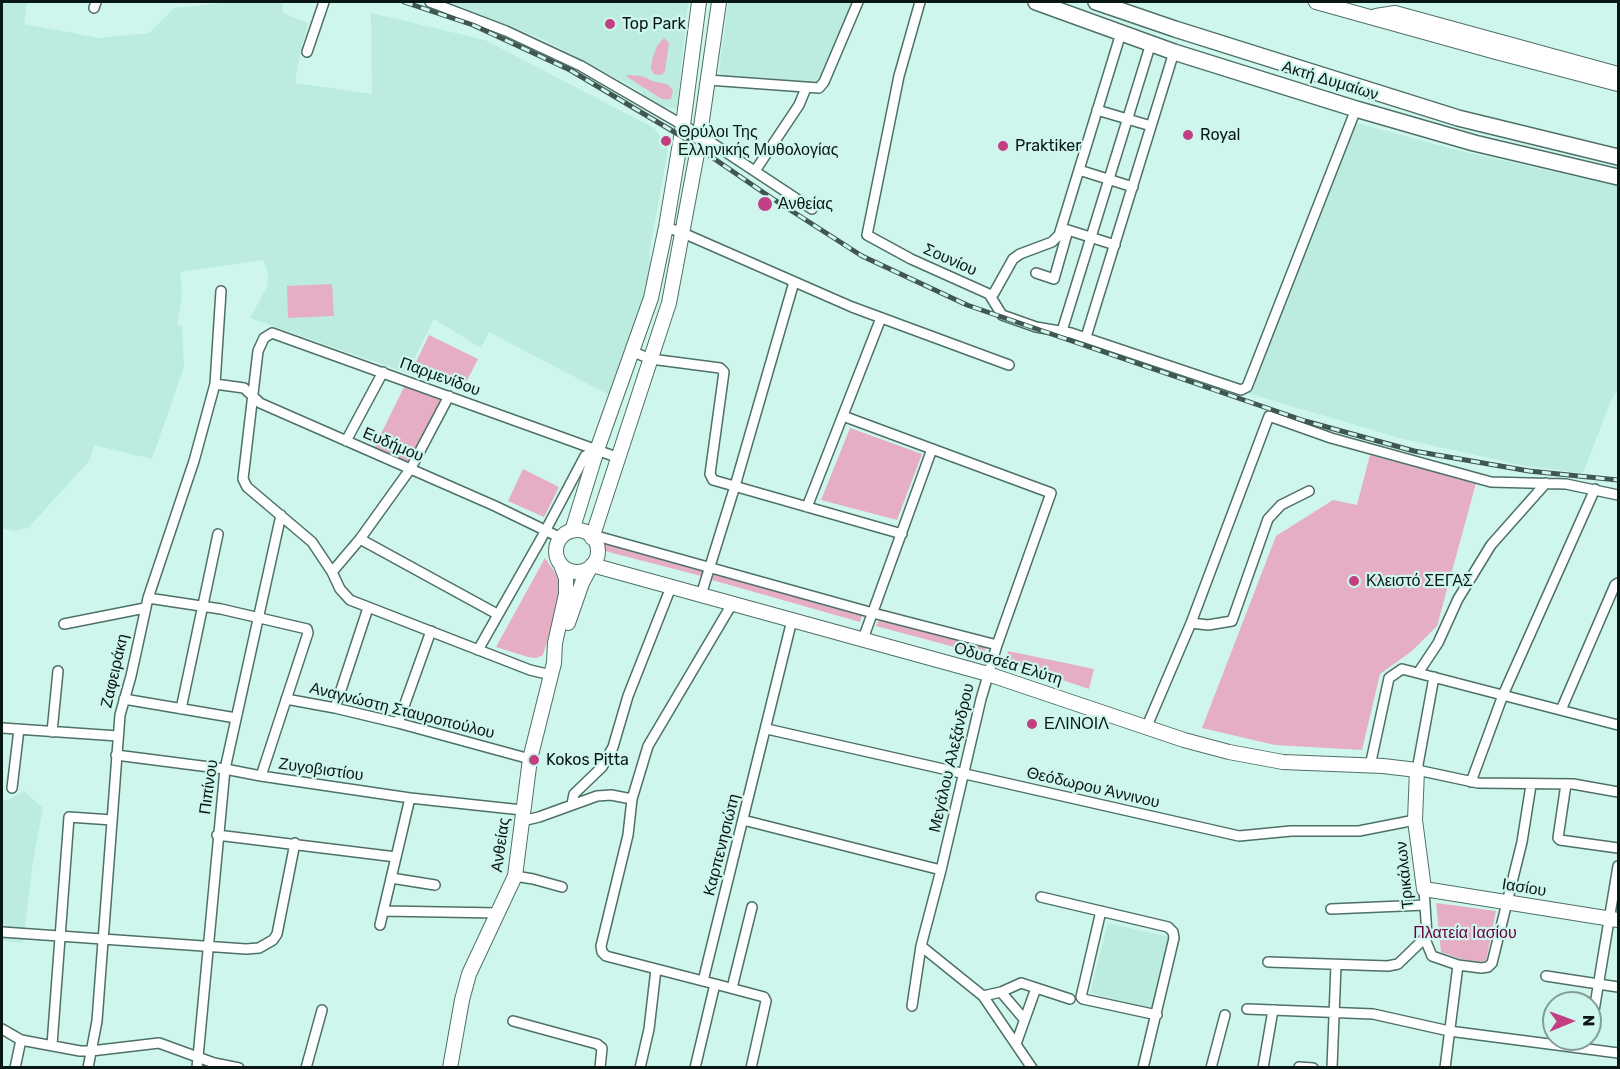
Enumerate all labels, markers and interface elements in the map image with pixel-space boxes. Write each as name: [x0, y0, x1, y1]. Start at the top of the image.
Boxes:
place label: Top Park: [622, 14, 686, 34]
marker: Top Park: [603, 17, 617, 31]
street label: Ακτή Δυμαίων: [1279, 57, 1381, 105]
place label: Θρύλοι Της Ελληνικής Μυθολογίας: [678, 122, 838, 160]
place label: Royal: [1200, 125, 1240, 145]
marker: Royal: [1181, 128, 1195, 142]
marker: Θρύλοι Της Ελληνικής Μυθολογίας: [659, 134, 673, 148]
place label: Praktiker: [1015, 136, 1081, 156]
marker: Praktiker: [996, 139, 1010, 153]
place label: Ανθείας: [778, 194, 833, 214]
marker: Ανθείας: [756, 195, 774, 213]
street label: Σουνίου: [920, 240, 980, 280]
street label: Παρμενίδου: [397, 354, 483, 400]
street label: Ευδήμου: [360, 424, 426, 466]
place label: Κλειστό ΣΕΓΑΣ: [1366, 571, 1473, 591]
marker: Κλειστό ΣΕΓΑΣ: [1347, 574, 1361, 588]
street label: Ζαφειράκη: [97, 632, 133, 710]
street label: Οδυσσέα Ελύτη: [951, 638, 1065, 690]
street label: Αναγνώστη Σταυροπούλου: [308, 679, 496, 743]
street label: Μεγάλου Αλεξάνδρου: [925, 682, 979, 834]
place label: ΕΛΙΝΟΙΛ: [1044, 714, 1109, 734]
marker: ΕΛΙΝΟΙΛ: [1025, 717, 1039, 731]
place label: Kokos Pitta: [546, 750, 629, 770]
marker: Kokos Pitta: [527, 753, 541, 767]
street label: Ζυγοβιστίου: [277, 755, 365, 785]
street label: Πιπίνου: [196, 758, 222, 816]
street label: Θεόδωρου Άννινου: [1025, 763, 1161, 813]
street label: Καρπενησιώτη: [700, 792, 744, 898]
street label: Ανθείας: [488, 816, 514, 874]
street label: Τρικάλων: [1392, 840, 1418, 910]
street label: Ιασίου: [1500, 875, 1548, 901]
park label: Πλατεία Ιασίου: [1413, 923, 1517, 943]
north arrow: [1542, 991, 1602, 1051]
text: N: [1579, 1015, 1598, 1027]

